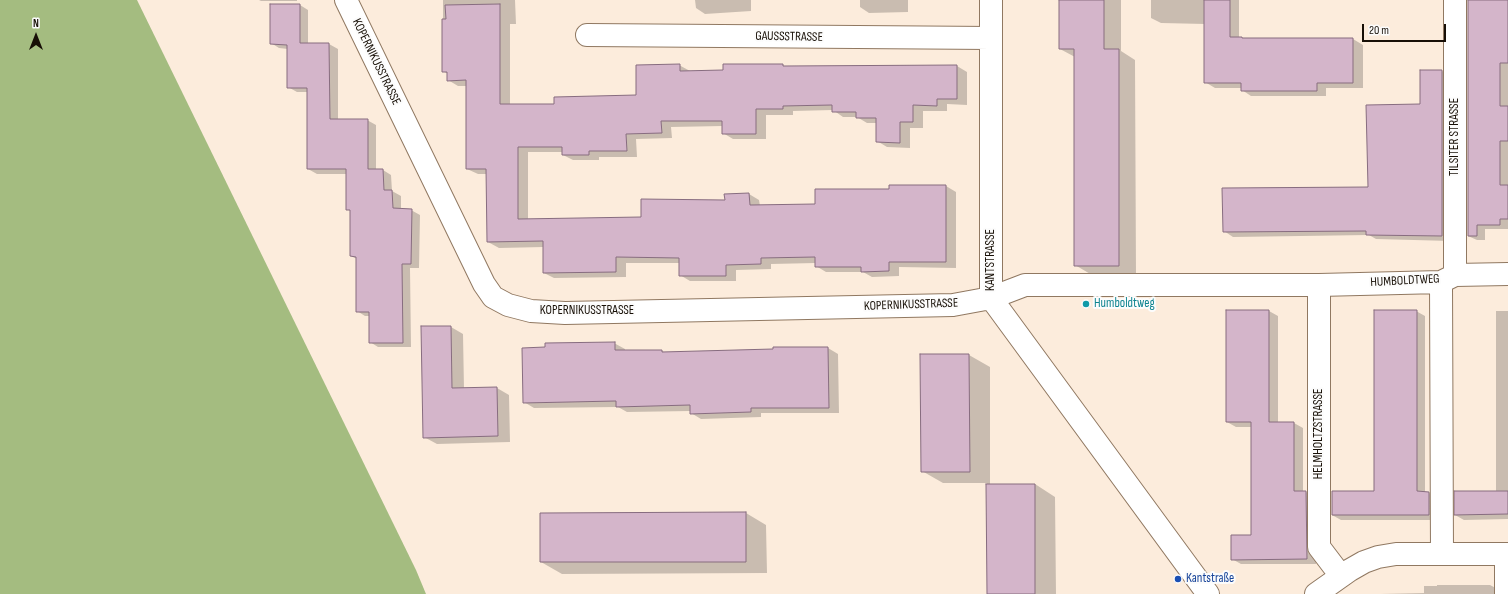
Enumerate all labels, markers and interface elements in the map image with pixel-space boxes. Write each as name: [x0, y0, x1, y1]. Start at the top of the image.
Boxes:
north arrow: [16, 16, 56, 56]
street label: KOPERNIKUSSTRASSE: [348, 16, 404, 108]
scale bar: [1364, 16, 1448, 42]
text: N: [33, 17, 39, 30]
text: 20 m: [1369, 23, 1389, 38]
street label: GAUSSSTRASSE: [755, 29, 823, 45]
street label: TILSITER STRASSE: [1447, 98, 1463, 176]
street label: KANTSTRASSE: [983, 229, 999, 291]
street label: HUMBOLDTWEG: [1370, 271, 1440, 291]
street label: KOPERNIKUSSTRASSE: [864, 296, 958, 314]
place label: Humboldtweg: [1094, 296, 1155, 312]
marker: Humboldtweg: [1081, 299, 1091, 309]
street label: KOPERNIKUSSTRASSE: [540, 303, 634, 319]
street label: HELMHOLTZSTRASSE: [1311, 389, 1327, 479]
place label: Kantstraße: [1186, 571, 1234, 587]
marker: Kantstraße: [1173, 574, 1183, 584]

